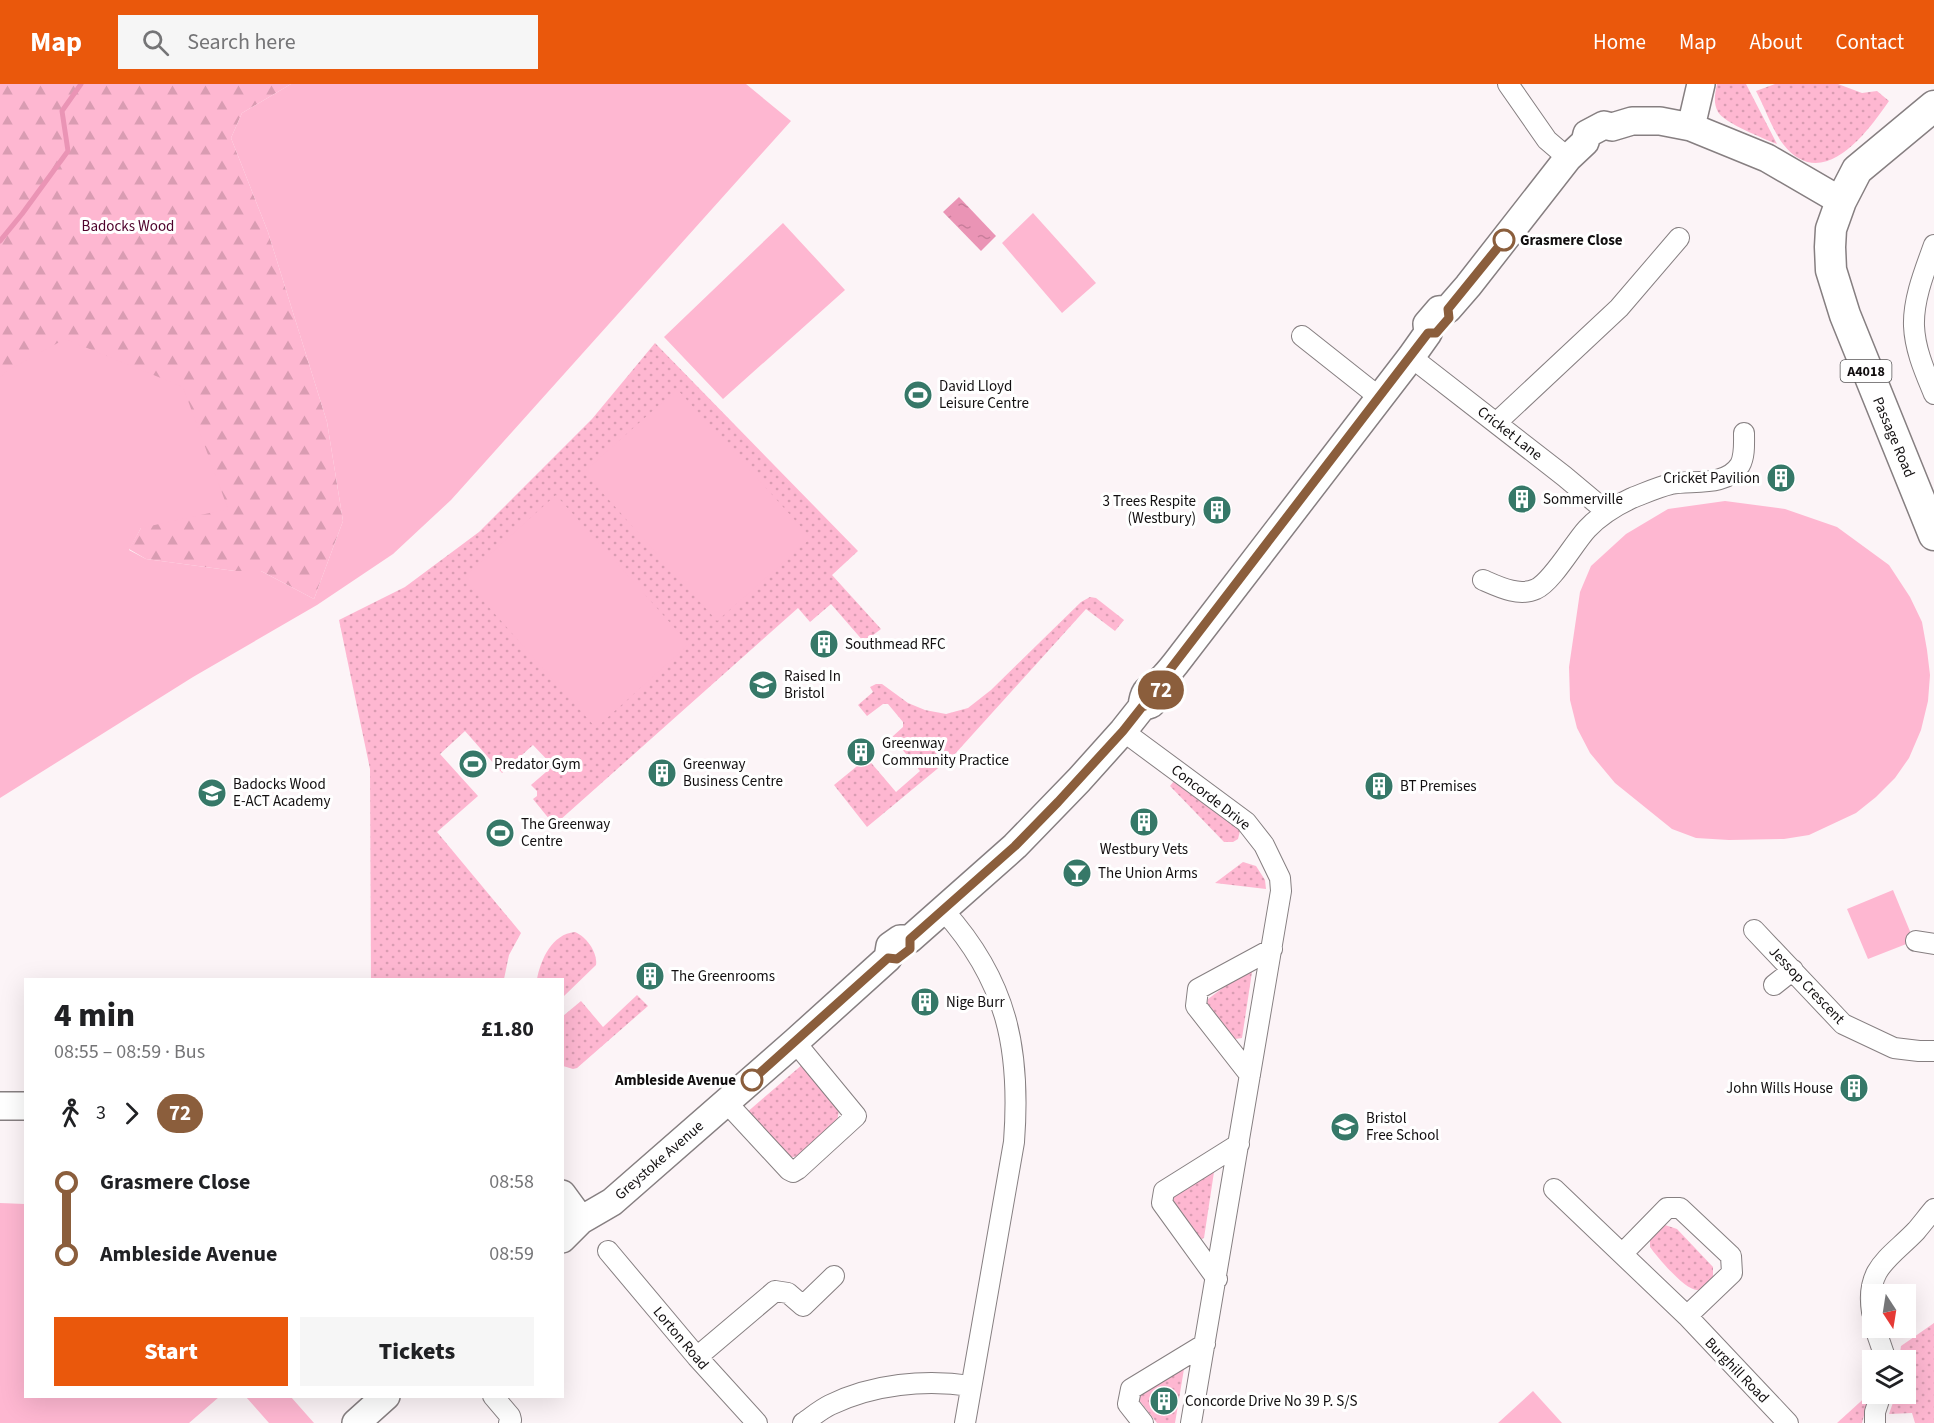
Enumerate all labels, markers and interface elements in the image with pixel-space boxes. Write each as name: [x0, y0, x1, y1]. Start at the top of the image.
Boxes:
search box: [118, 15, 538, 69]
text: Map: [30, 22, 82, 62]
icon: search: [139, 26, 172, 59]
text: Search here: [187, 26, 296, 58]
text: Home: [1593, 27, 1646, 57]
text: Map: [1679, 27, 1717, 57]
text: About: [1750, 27, 1802, 57]
text: Contact: [1835, 27, 1904, 57]
park label: Badocks Wood: [82, 216, 174, 237]
marker: Grasmere Close: [1493, 229, 1515, 251]
place label: Grasmere Close: [1520, 230, 1623, 251]
road number: A4018: [1840, 360, 1892, 382]
place label: David Lloyd Leisure Centre: [939, 376, 1029, 414]
sports icon: David Lloyd Leisure Centre: [902, 379, 934, 411]
street label: Passage Road: [1867, 394, 1920, 481]
street label: Cricket Lane: [1473, 401, 1547, 465]
building icon: Cricket Pavilion: [1765, 462, 1797, 494]
place label: Cricket Pavilion: [1663, 468, 1760, 489]
building icon: Sommerville: [1506, 483, 1538, 515]
place label: Sommerville: [1543, 489, 1623, 510]
place label: 3 Trees Respite (Westbury): [1103, 491, 1196, 529]
building icon: 3 Trees Respite (Westbury): [1201, 494, 1233, 526]
building icon: Southmead RFC: [808, 628, 840, 660]
place label: Southmead RFC: [845, 634, 946, 655]
place label: Raised In Bristol: [784, 666, 841, 704]
school or university icon: Raised In Bristol: [747, 669, 779, 701]
line badge: 72: [1134, 670, 1188, 710]
text: 72: [1150, 675, 1172, 705]
place label: Greenway Community Practice: [882, 733, 1009, 771]
building icon: Greenway Community Practice: [845, 736, 877, 768]
sports icon: Predator Gym: [457, 748, 489, 780]
place label: Predator Gym: [494, 754, 581, 775]
place label: Greenway Business Centre: [683, 754, 783, 792]
building icon: Greenway Business Centre: [646, 757, 678, 789]
street label: Concorde Drive: [1166, 760, 1255, 835]
building icon: BT Premises: [1363, 770, 1395, 802]
place label: Badocks Wood E-ACT Academy: [233, 774, 331, 812]
place label: BT Premises: [1400, 776, 1477, 797]
school or university icon: Badocks Wood E-ACT Academy: [196, 777, 228, 809]
building icon: Westbury Vets: [1128, 806, 1160, 838]
place label: The Greenway Centre: [521, 814, 610, 852]
sports icon: The Greenway Centre: [484, 817, 516, 849]
place label: Westbury Vets: [1100, 839, 1188, 860]
bar icon: The Union Arms: [1061, 857, 1093, 889]
place label: The Union Arms: [1098, 863, 1198, 884]
street label: Jessop Crescent: [1764, 942, 1849, 1029]
building icon: The Greenrooms: [634, 960, 666, 992]
place label: The Greenrooms: [671, 966, 775, 987]
building icon: Nige Burr: [909, 986, 941, 1018]
text: 4 min: [54, 992, 135, 1039]
place label: Nige Burr: [946, 992, 1005, 1013]
text: £1.80: [481, 1013, 534, 1045]
text: 08:55 – 08:59 · Bus: [54, 1038, 205, 1066]
marker: Ambleside Avenue: [741, 1069, 763, 1091]
place label: Ambleside Avenue: [614, 1070, 736, 1091]
building icon: John Wills House: [1838, 1072, 1870, 1104]
place label: John Wills House: [1726, 1078, 1833, 1099]
icon: walk: [54, 1097, 87, 1130]
icon: forward: [115, 1097, 148, 1130]
text: 72: [169, 1098, 191, 1128]
text: 3: [96, 1099, 106, 1127]
place label: Bristol Free School: [1366, 1108, 1439, 1146]
school or university icon: Bristol Free School: [1329, 1111, 1361, 1143]
street label: Greystoke Avenue: [610, 1116, 708, 1205]
text: Grasmere Close: [100, 1166, 250, 1198]
text: 08:58: [489, 1168, 534, 1196]
text: Ambleside Avenue: [100, 1238, 277, 1270]
text: 08:59: [489, 1240, 534, 1268]
north arrow: [1862, 1284, 1916, 1338]
map controls: [1862, 1284, 1916, 1404]
street label: Lorton Road: [648, 1302, 713, 1375]
button: Start: [54, 1317, 288, 1386]
button: Tickets: [300, 1317, 534, 1386]
street label: Burghill Road: [1700, 1333, 1773, 1408]
button: layers: [1862, 1350, 1916, 1404]
building icon: Concorde Drive No 39 P. S/S: [1148, 1385, 1180, 1417]
place label: Concorde Drive No 39 P. S/S: [1185, 1391, 1357, 1412]

